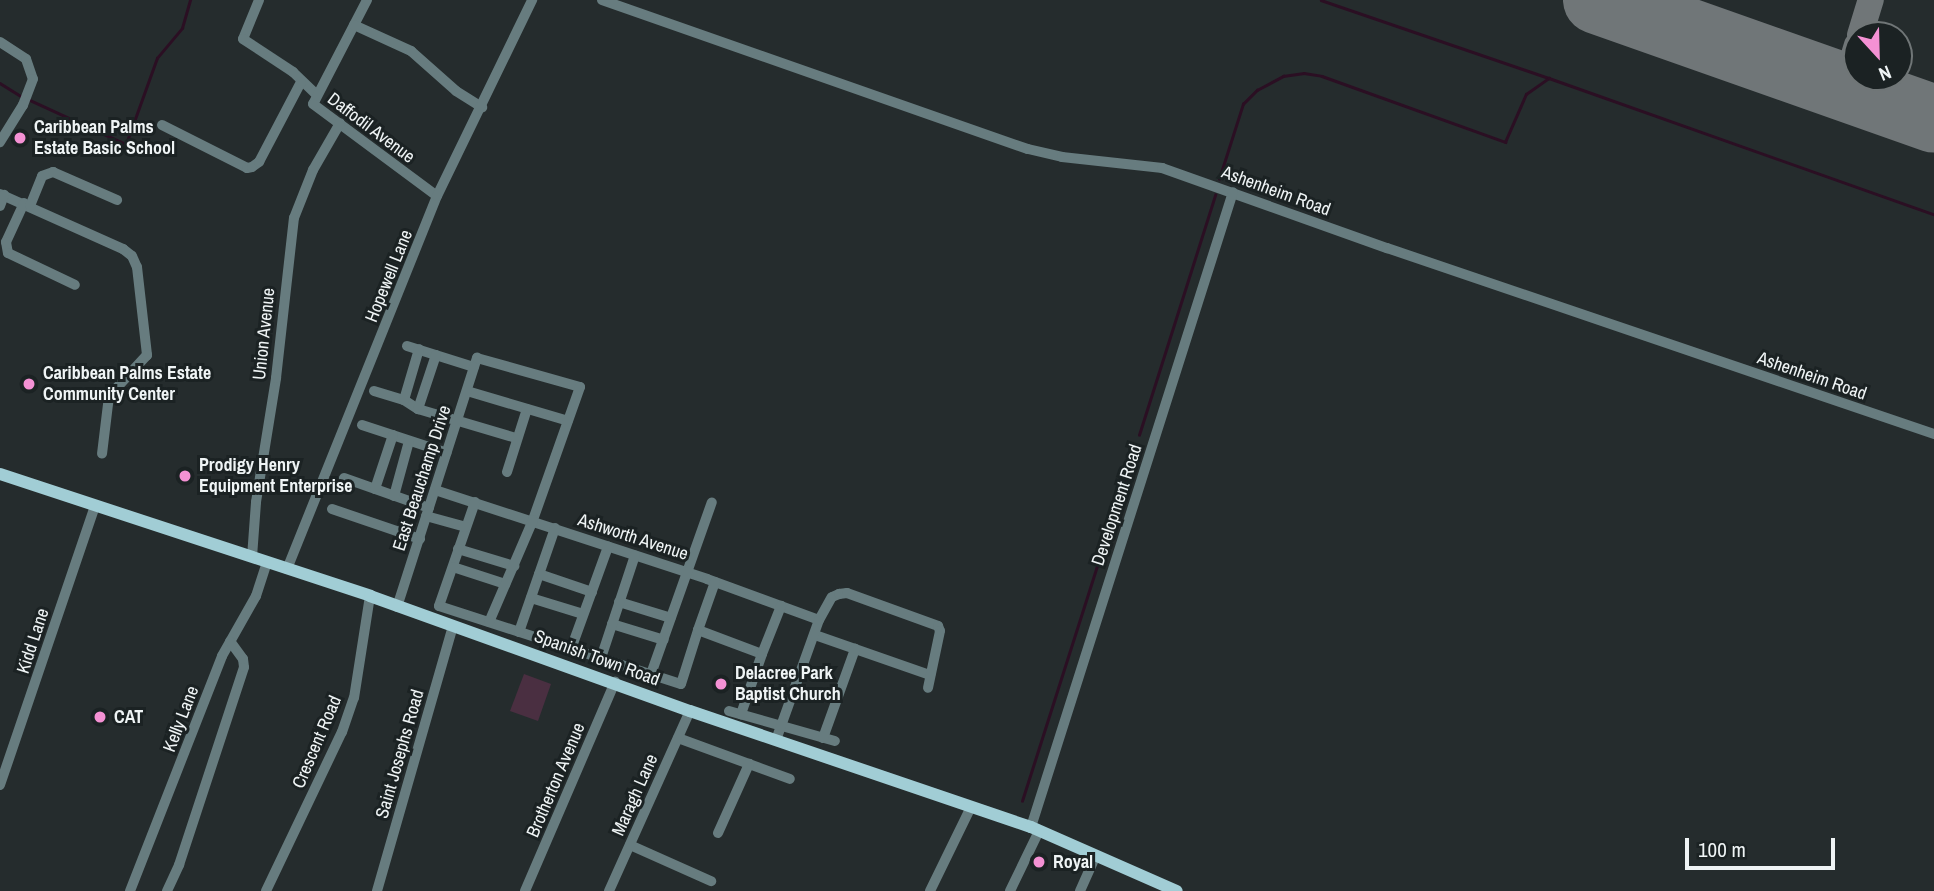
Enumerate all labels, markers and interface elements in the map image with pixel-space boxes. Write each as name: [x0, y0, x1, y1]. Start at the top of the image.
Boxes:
north arrow: [1843, 21, 1913, 91]
text: N: [1875, 59, 1895, 88]
street label: Daffodil Avenue: [323, 88, 419, 168]
place label: Caribbean Palms Estate Basic School: [34, 117, 175, 160]
marker: Caribbean Palms Estate Basic School: [12, 130, 28, 146]
street label: Ashenheim Road: [1219, 161, 1333, 221]
street label: Hopewell Lane: [361, 227, 417, 325]
street label: Union Avenue: [248, 286, 280, 382]
street label: Ashenheim Road: [1755, 347, 1869, 405]
place label: Caribbean Palms Estate Community Center: [43, 363, 211, 406]
marker: Caribbean Palms Estate Community Center: [21, 376, 37, 392]
street label: East Beauchamp Drive: [388, 402, 456, 554]
street label: Development Road: [1087, 442, 1147, 568]
place label: Prodigy Henry Equipment Enterprise: [199, 455, 352, 498]
marker: Prodigy Henry Equipment Enterprise: [177, 468, 193, 484]
street label: Ashworth Avenue: [575, 509, 691, 565]
street label: Kidd Lane: [12, 606, 54, 676]
street label: Spanish Town Road: [531, 625, 663, 691]
place label: Delacree Park Baptist Church: [735, 663, 841, 706]
marker: Delacree Park Baptist Church: [713, 676, 729, 692]
street label: Kelly Lane: [159, 683, 203, 755]
street label: Saint Josephs Road: [371, 687, 429, 821]
street label: Crescent Road: [288, 692, 346, 792]
place label: CAT: [114, 706, 143, 728]
marker: CAT: [92, 709, 108, 725]
street label: Brotherton Avenue: [522, 719, 590, 841]
street label: Maragh Lane: [607, 751, 663, 839]
scale bar: [1689, 824, 1840, 868]
text: 100 m: [1698, 835, 1746, 864]
place label: Royal: [1053, 851, 1093, 873]
marker: Royal: [1031, 854, 1047, 870]

